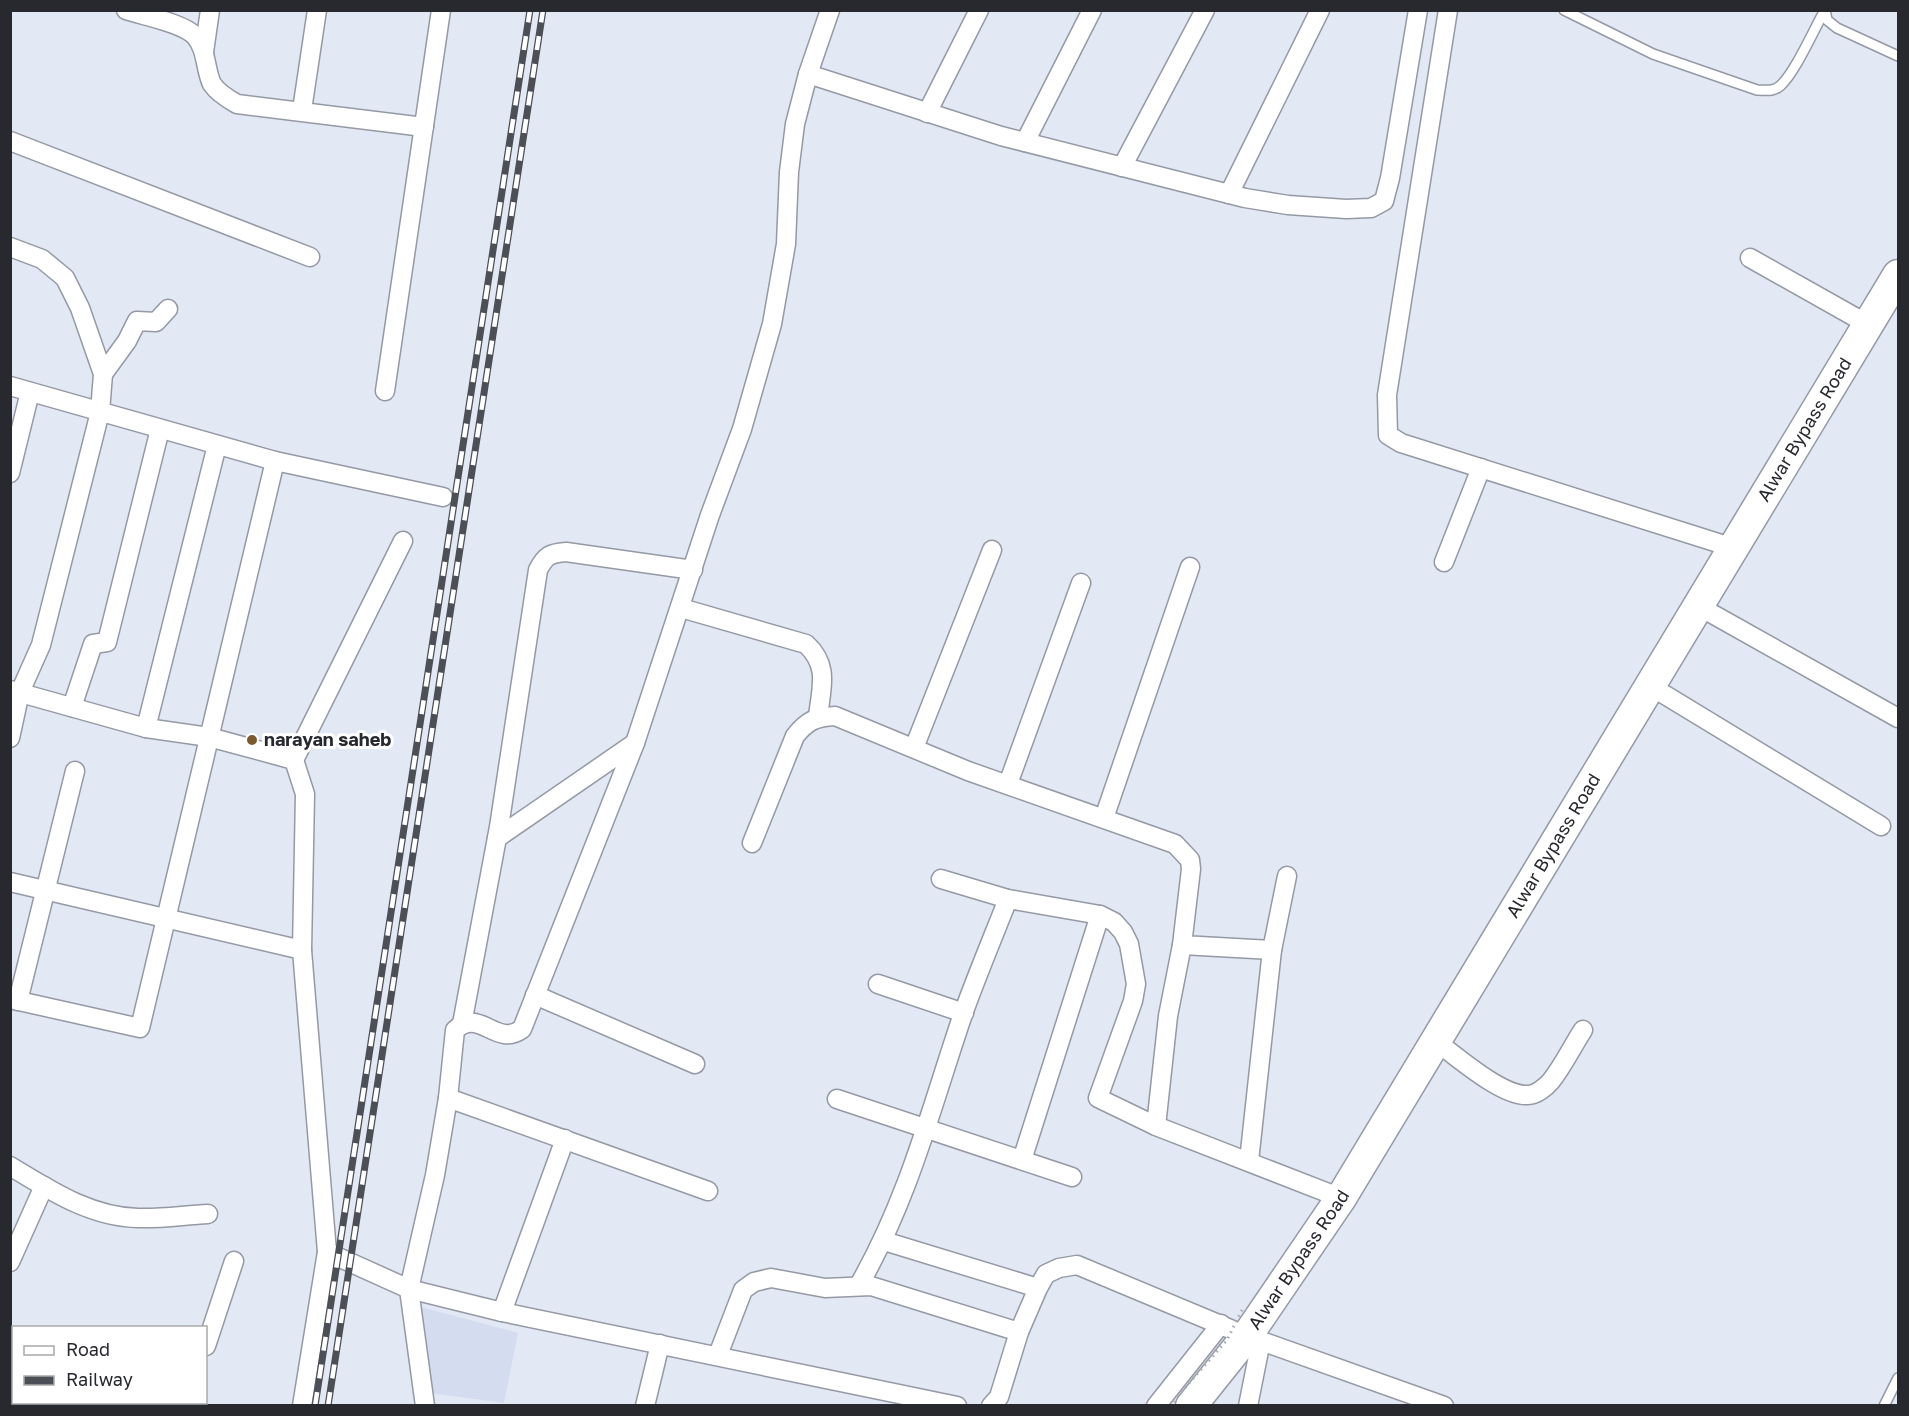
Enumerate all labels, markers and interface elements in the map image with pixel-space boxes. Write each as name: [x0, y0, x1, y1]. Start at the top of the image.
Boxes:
street label: Alwar Bypass Road: [1752, 353, 1856, 505]
place label: narayan saheb: [264, 728, 391, 750]
marker: narayan saheb: [245, 733, 259, 747]
street label: Alwar Bypass Road: [1501, 769, 1605, 921]
street label: Alwar Bypass Road: [1243, 1185, 1353, 1333]
legend: [12, 1326, 207, 1404]
text: Road: [66, 1338, 110, 1360]
text: Railway: [66, 1368, 133, 1390]

